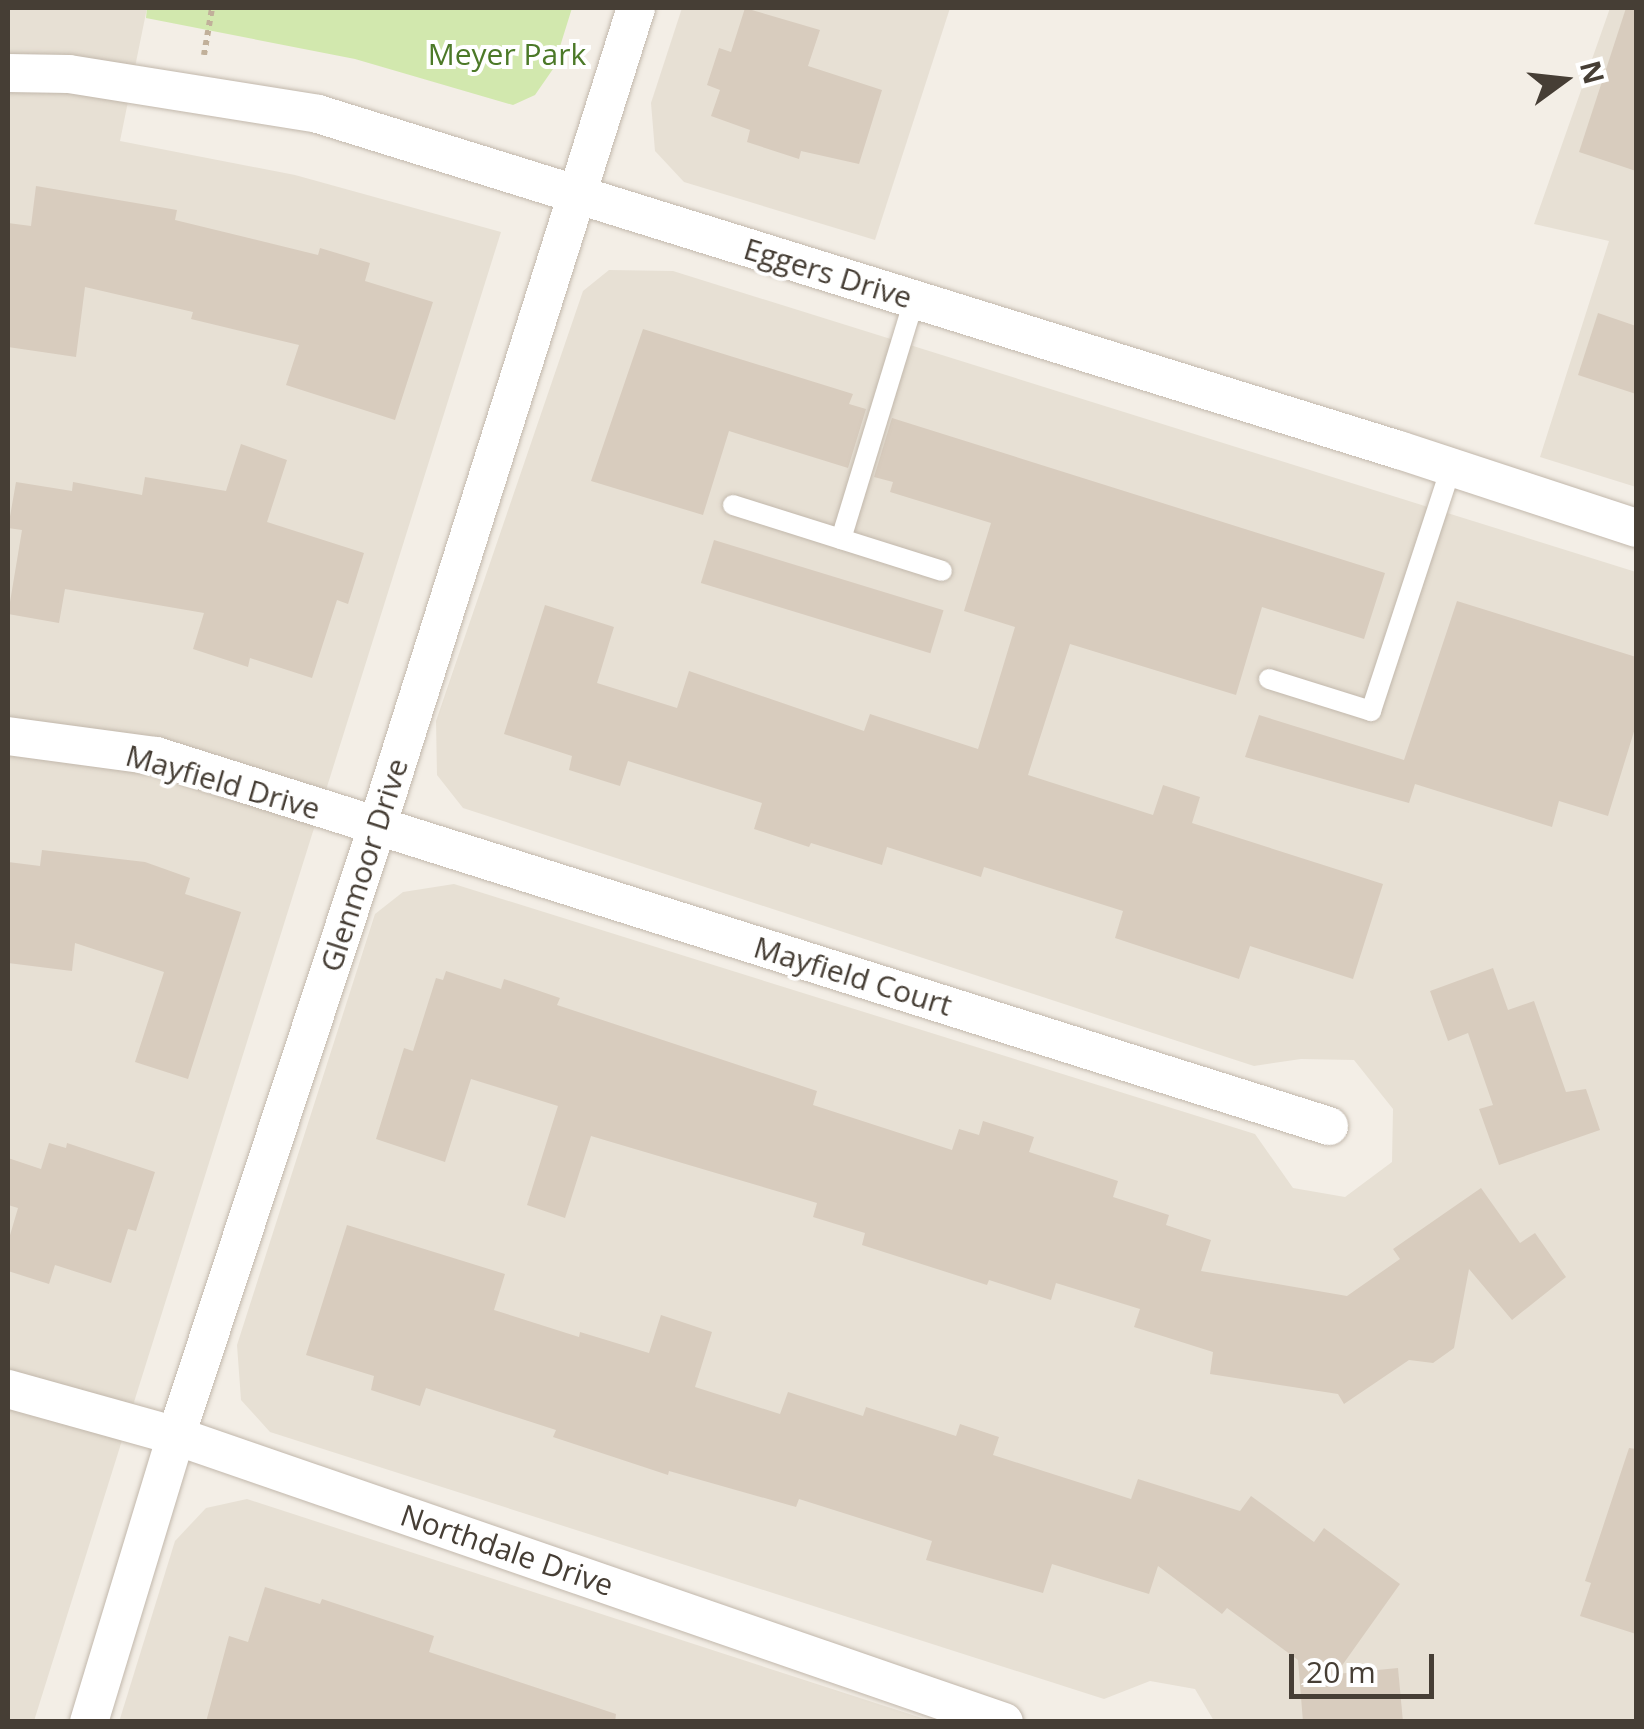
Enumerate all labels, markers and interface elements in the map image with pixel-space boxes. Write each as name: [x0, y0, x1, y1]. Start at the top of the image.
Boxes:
north arrow: [1514, 30, 1614, 130]
park label: Meyer Park: [428, 36, 586, 72]
text: N: [1572, 56, 1614, 88]
street label: Eggers Drive: [740, 230, 916, 316]
street label: Mayfield Drive: [122, 737, 324, 827]
street label: Glenmoor Drive: [313, 754, 415, 976]
street label: Mayfield Court: [750, 929, 956, 1023]
street label: Northdale Drive: [396, 1497, 618, 1603]
scale bar: [1294, 1634, 1439, 1696]
text: 20 m: [1306, 1651, 1376, 1692]

